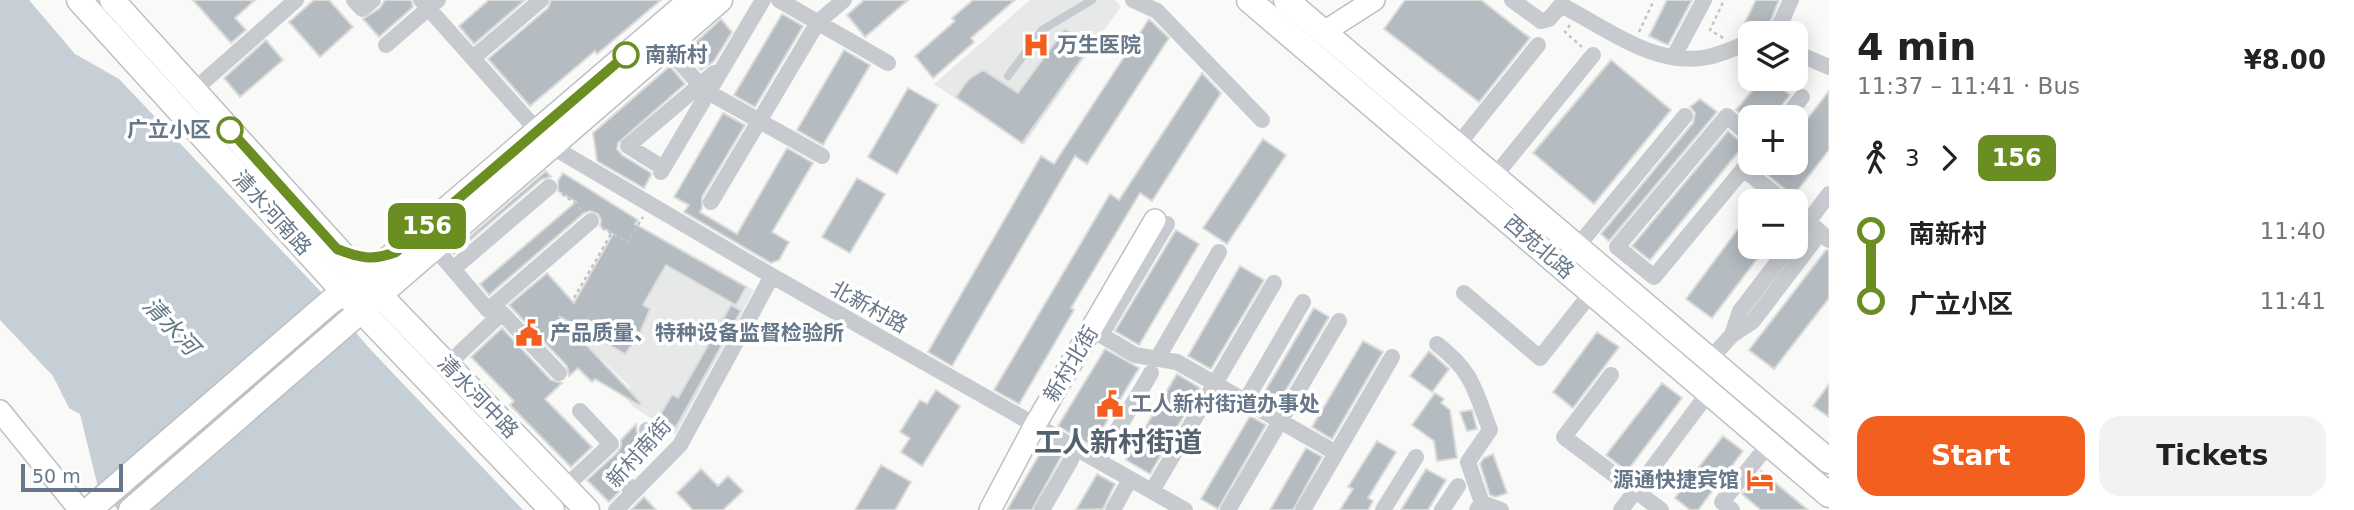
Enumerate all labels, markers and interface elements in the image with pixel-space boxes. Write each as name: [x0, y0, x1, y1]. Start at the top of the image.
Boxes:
map controls: [1738, 21, 1808, 259]
button: layers: [1738, 21, 1808, 91]
text: 4 min: [1857, 25, 1976, 69]
hospital icon: 万生医院: [1021, 30, 1051, 60]
place label: 万生医院: [1057, 33, 1141, 57]
marker: 南新村: [613, 42, 639, 68]
place label: 南新村: [645, 43, 708, 67]
text: ¥8.00: [2244, 45, 2326, 75]
text: 11:37 – 11:41 · Bus: [1857, 73, 2080, 99]
button: +: [1738, 105, 1808, 175]
marker: 广立小区: [217, 117, 243, 143]
place label: 广立小区: [127, 118, 211, 142]
icon: walk: [1857, 139, 1895, 177]
icon: forward: [1930, 139, 1968, 177]
text: 156: [1992, 144, 2042, 172]
text: 3: [1905, 145, 1920, 171]
street label: 清水河南路: [228, 166, 316, 260]
button: −: [1738, 189, 1808, 259]
line badge: 156: [387, 203, 467, 249]
street label: 西苑北路: [1499, 210, 1579, 284]
text: 156: [402, 212, 452, 240]
text: 11:40: [2260, 218, 2326, 244]
text: 南新村: [1909, 219, 1987, 249]
street label: 北新村路: [826, 276, 912, 338]
text: 11:41: [2260, 288, 2326, 314]
text: 广立小区: [1909, 289, 2013, 319]
water label: 清水河: [138, 292, 207, 363]
public building icon: 产品质量、特种设备监督检验所: [514, 318, 544, 348]
place label: 产品质量、特种设备监督检验所: [550, 321, 844, 345]
street label: 新村北街: [1039, 322, 1103, 406]
street label: 清水河中路: [433, 351, 523, 443]
public building icon: 工人新村街道办事处: [1095, 389, 1125, 419]
place label: 工人新村街道办事处: [1131, 392, 1320, 416]
street label: 新村南街: [602, 414, 676, 492]
button: Start: [1857, 416, 2085, 496]
button: Tickets: [2099, 416, 2326, 496]
district label: 工人新村街道: [1034, 426, 1202, 459]
scale bar: [21, 461, 122, 493]
text: 50 m: [32, 465, 81, 487]
hotel icon: 源通快捷宾馆: [1745, 465, 1775, 495]
place label: 源通快捷宾馆: [1613, 468, 1739, 492]

